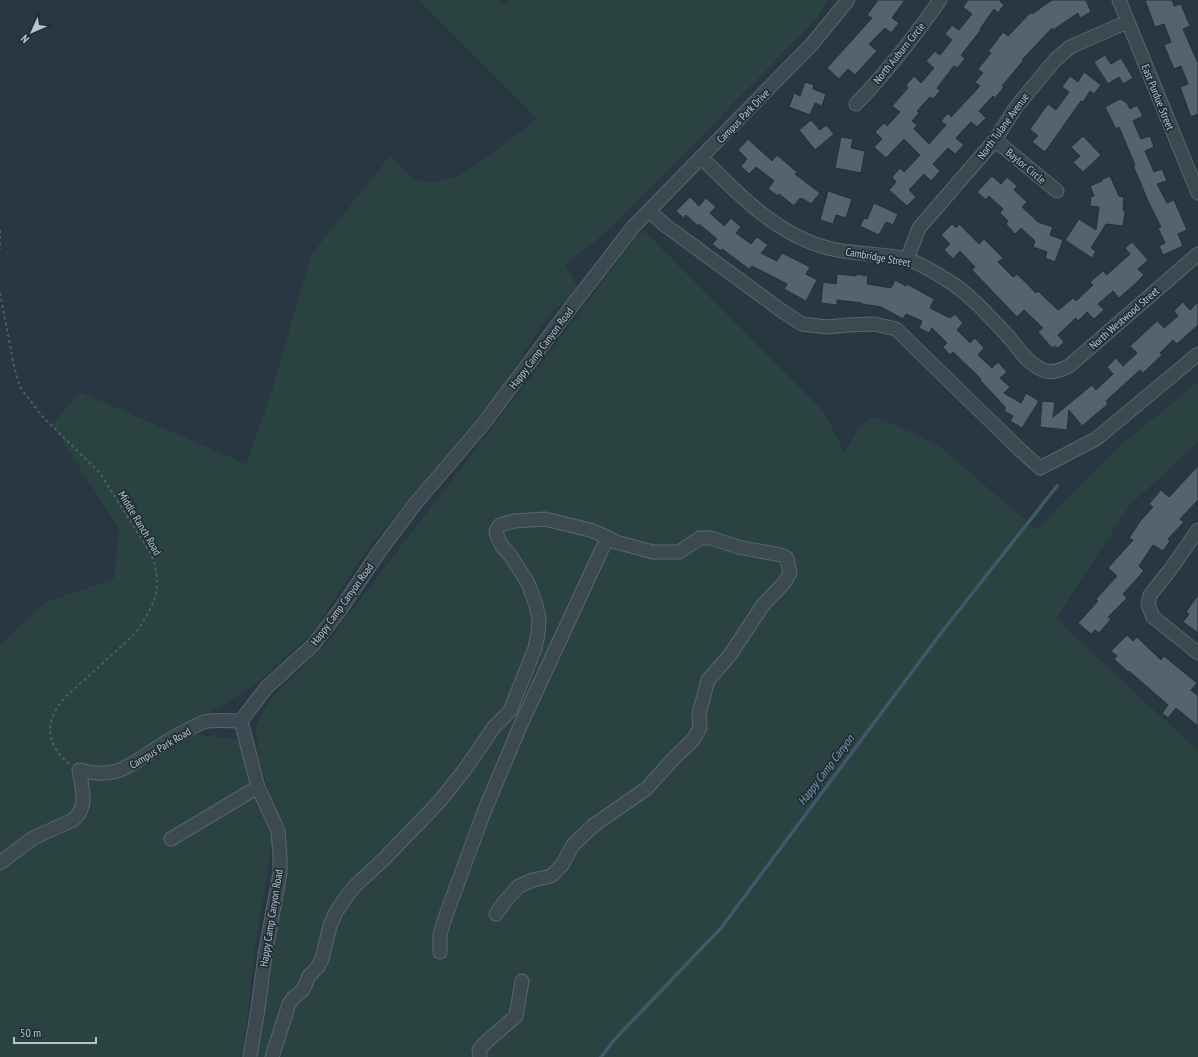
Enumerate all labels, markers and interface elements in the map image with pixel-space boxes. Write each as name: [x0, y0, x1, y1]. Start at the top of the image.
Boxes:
north arrow: [12, 12, 52, 52]
street label: North Auburn Circle: [870, 19, 928, 87]
text: N: [18, 32, 32, 46]
street label: East Purdue Street: [1138, 62, 1178, 132]
street label: Campus Park Drive: [713, 85, 773, 146]
street label: North Tulane Avenue: [974, 90, 1032, 162]
street label: Baylor Circle: [1003, 145, 1049, 187]
street label: Cambridge Street: [844, 244, 912, 270]
street label: North Westwood Street: [1086, 284, 1162, 352]
street label: Happy Camp Canyon Road: [506, 304, 576, 392]
street label: Middle Ranch Road: [115, 488, 165, 558]
street label: Happy Camp Canyon Road: [307, 560, 377, 648]
street label: Campus Park Road: [127, 724, 193, 772]
water label: Happy Camp Canyon: [794, 731, 857, 808]
street label: Happy Camp Canyon Road: [256, 868, 286, 968]
scale bar: [14, 1019, 96, 1045]
text: 50 m: [20, 1025, 41, 1040]

